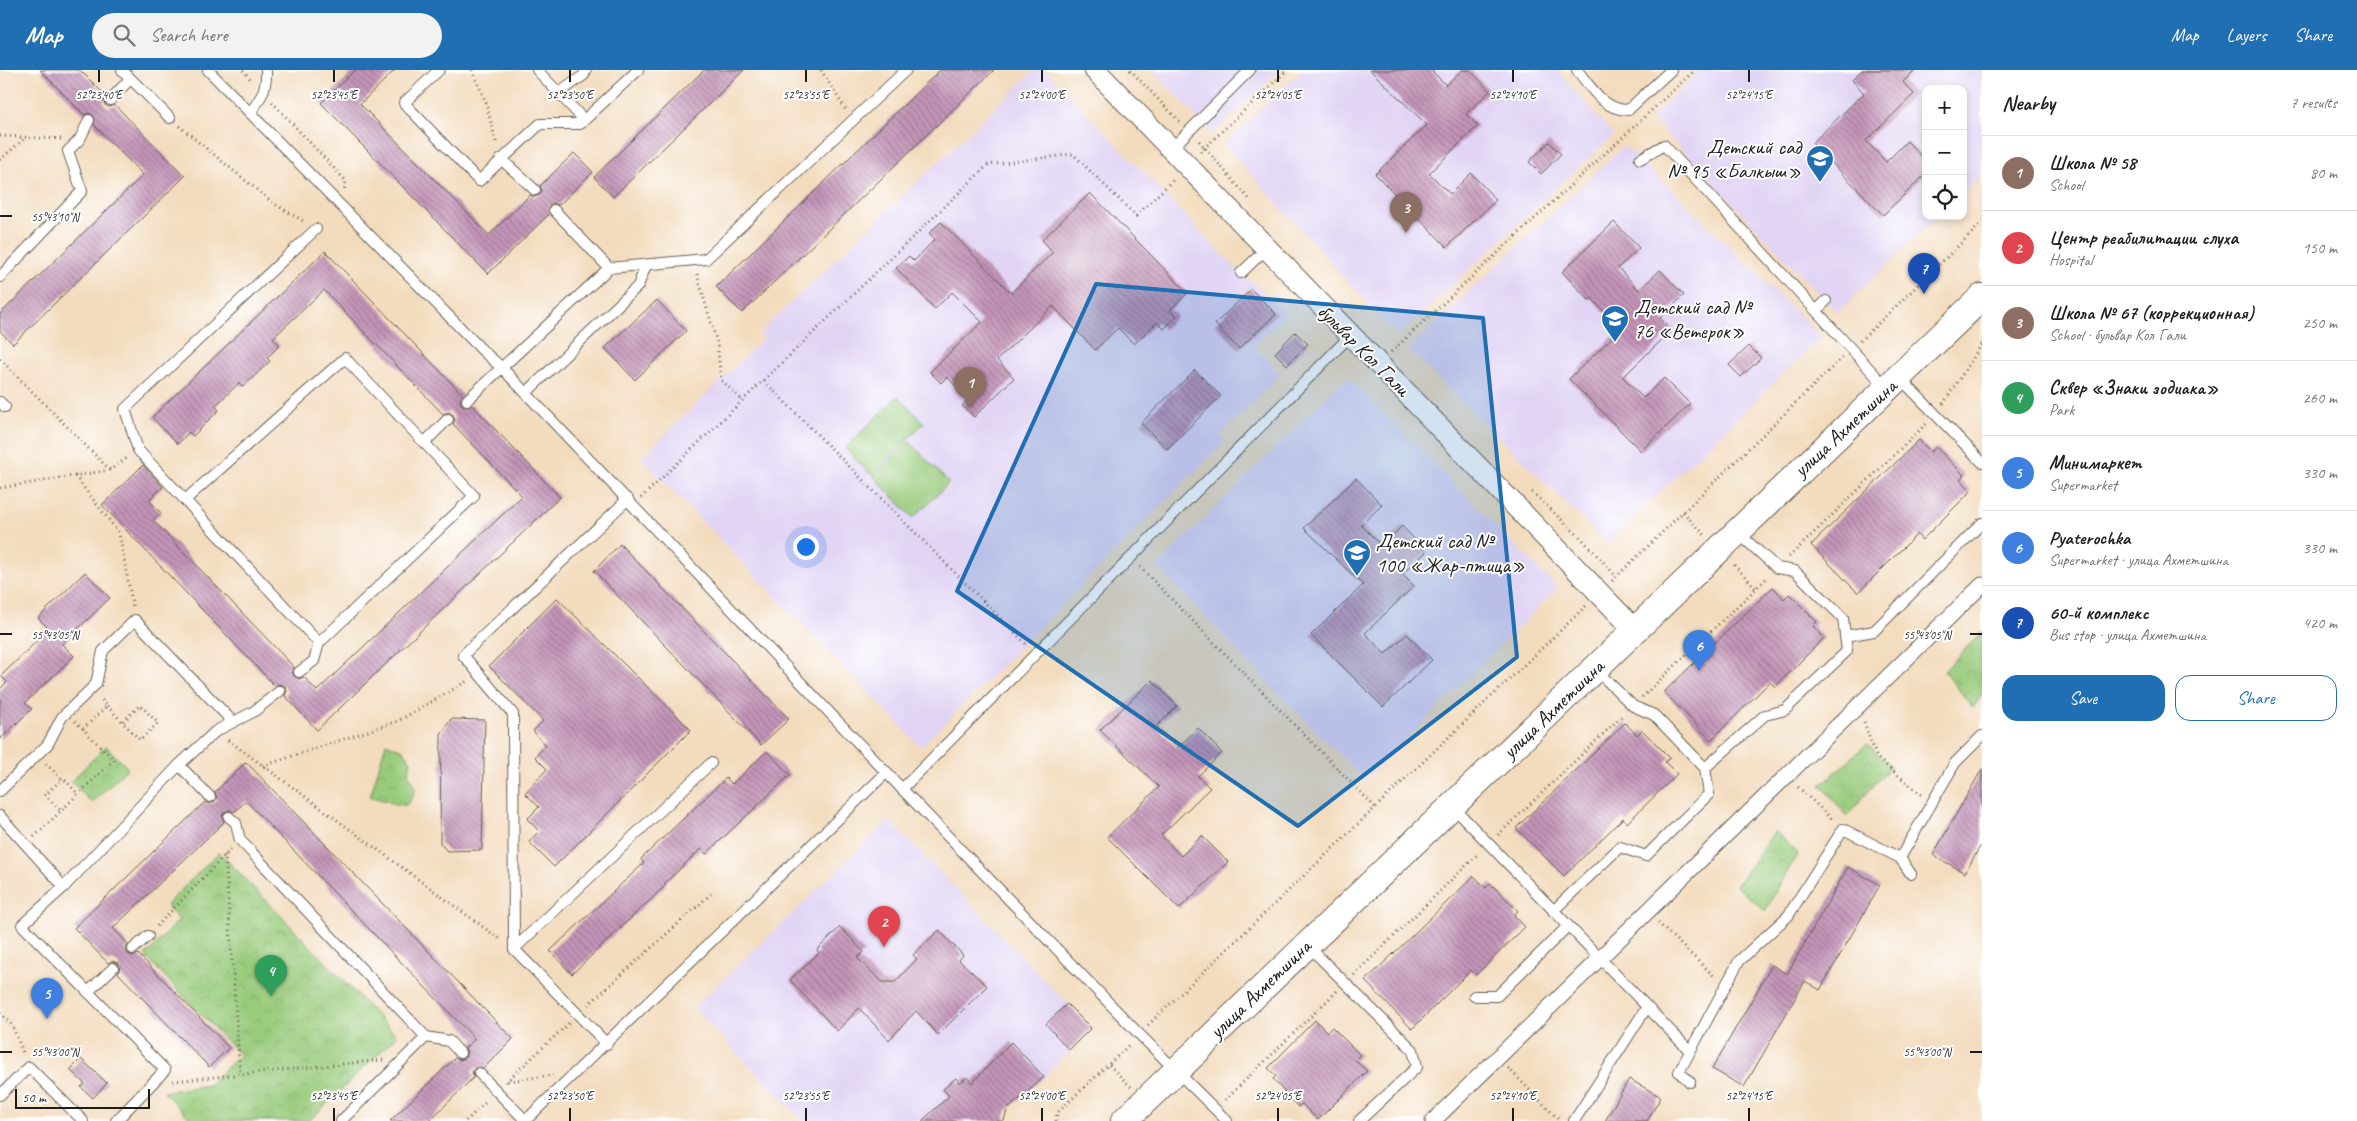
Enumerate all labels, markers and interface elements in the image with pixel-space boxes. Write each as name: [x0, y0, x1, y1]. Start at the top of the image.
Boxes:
search box: [92, 13, 442, 58]
text: Map: [25, 20, 62, 50]
icon: search: [110, 21, 138, 49]
text: Search here: [150, 23, 228, 47]
text: Map: [2171, 24, 2199, 46]
text: Layers: [2227, 24, 2266, 46]
text: Share: [2294, 24, 2332, 46]
map controls: [1922, 85, 1967, 220]
button: +: [1922, 85, 1967, 130]
text: 52°23'40"E: [76, 87, 124, 103]
text: 52°23'45"E: [311, 87, 359, 103]
text: 52°23'50"E: [547, 87, 595, 103]
text: 52°23'55"E: [783, 87, 831, 103]
text: 52°24'00"E: [1019, 87, 1067, 103]
text: 52°24'05"E: [1255, 87, 1303, 103]
text: 52°24'10"E: [1490, 87, 1538, 103]
text: 52°24'15"E: [1726, 87, 1774, 103]
text: Nearby: [2002, 90, 2055, 116]
text: 7 results: [2290, 93, 2337, 113]
button: −: [1922, 130, 1967, 175]
place label: Детский сад № 95 «Балкыш»: [1667, 134, 1803, 184]
school or university icon: Детский сад № 95 «Балкыш»: [1805, 144, 1835, 183]
text: Школа № 58: [2049, 151, 2136, 175]
text: 1: [2014, 163, 2022, 183]
text: 80 m: [2310, 163, 2337, 183]
button: locate: [1922, 175, 1967, 220]
text: School: [2049, 175, 2083, 195]
pin: 3: [1390, 192, 1422, 233]
text: 55°43'10"N: [31, 209, 80, 225]
text: Центр реабилитации слуха: [2049, 226, 2238, 250]
text: 2: [2014, 238, 2022, 258]
text: 150 m: [2303, 238, 2337, 258]
text: Hospital: [2049, 250, 2093, 270]
pin: 7: [1908, 253, 1940, 294]
place label: Детский сад № 76 «Ветерок»: [1634, 294, 1753, 344]
street label: бульвар Кол Гали: [1312, 298, 1417, 403]
text: Школа № 67 (коррекционная): [2049, 301, 2254, 325]
school or university icon: Детский сад № 76 «Ветерок»: [1600, 304, 1630, 343]
text: 3: [2014, 313, 2022, 333]
text: 250 m: [2303, 313, 2337, 333]
text: School · бульвар Кол Гали: [2049, 325, 2186, 345]
pin: 1: [954, 367, 986, 408]
street label: улица Ахметшина: [1786, 372, 1904, 484]
text: Сквер «Знаки зодиака»: [2049, 376, 2218, 400]
text: 4: [2014, 388, 2022, 408]
text: 260 m: [2303, 388, 2337, 408]
text: Park: [2049, 400, 2074, 420]
text: Минимаркет: [2049, 451, 2142, 475]
text: 5: [2015, 463, 2021, 483]
text: 330 m: [2303, 463, 2337, 483]
text: Supermarket: [2049, 475, 2117, 495]
text: Pyaterochka: [2049, 526, 2130, 550]
place label: Детский сад № 100 «Жар-птица»: [1376, 528, 1525, 578]
your location: [793, 534, 819, 560]
school or university icon: Детский сад № 100 «Жар-птица»: [1342, 538, 1372, 577]
text: 6: [2014, 538, 2022, 558]
text: 330 m: [2303, 538, 2337, 558]
text: Supermarket · улица Ахметшина: [2049, 550, 2228, 570]
text: 60-й комплекс: [2049, 601, 2149, 625]
text: 7: [2014, 613, 2022, 633]
text: 420 m: [2303, 613, 2337, 633]
text: Bus stop · улица Ахметшина: [2049, 625, 2206, 645]
text: 55°43'05"N: [31, 627, 80, 643]
text: 55°43'05"N: [1903, 627, 1952, 643]
pin: 6: [1683, 630, 1715, 671]
street label: улица Ахметшина: [1495, 652, 1611, 766]
button: Save: [2002, 675, 2165, 721]
button: Share: [2175, 675, 2337, 721]
pin: 2: [868, 906, 900, 947]
street label: улица Ахметшина: [1202, 932, 1318, 1046]
pin: 4: [255, 955, 287, 996]
pin: 5: [31, 978, 63, 1019]
text: 55°43'00"N: [31, 1044, 80, 1060]
text: 55°43'00"N: [1903, 1044, 1952, 1060]
scale bar: [15, 1086, 150, 1109]
text: 52°23'45"E: [311, 1088, 359, 1104]
text: 52°23'50"E: [547, 1088, 595, 1104]
text: 52°23'55"E: [783, 1088, 831, 1104]
text: 52°24'00"E: [1019, 1088, 1067, 1104]
text: 52°24'05"E: [1255, 1088, 1303, 1104]
text: 52°24'10"E: [1490, 1088, 1538, 1104]
text: 52°24'15"E: [1726, 1088, 1774, 1104]
text: 50 m: [22, 1089, 46, 1106]

